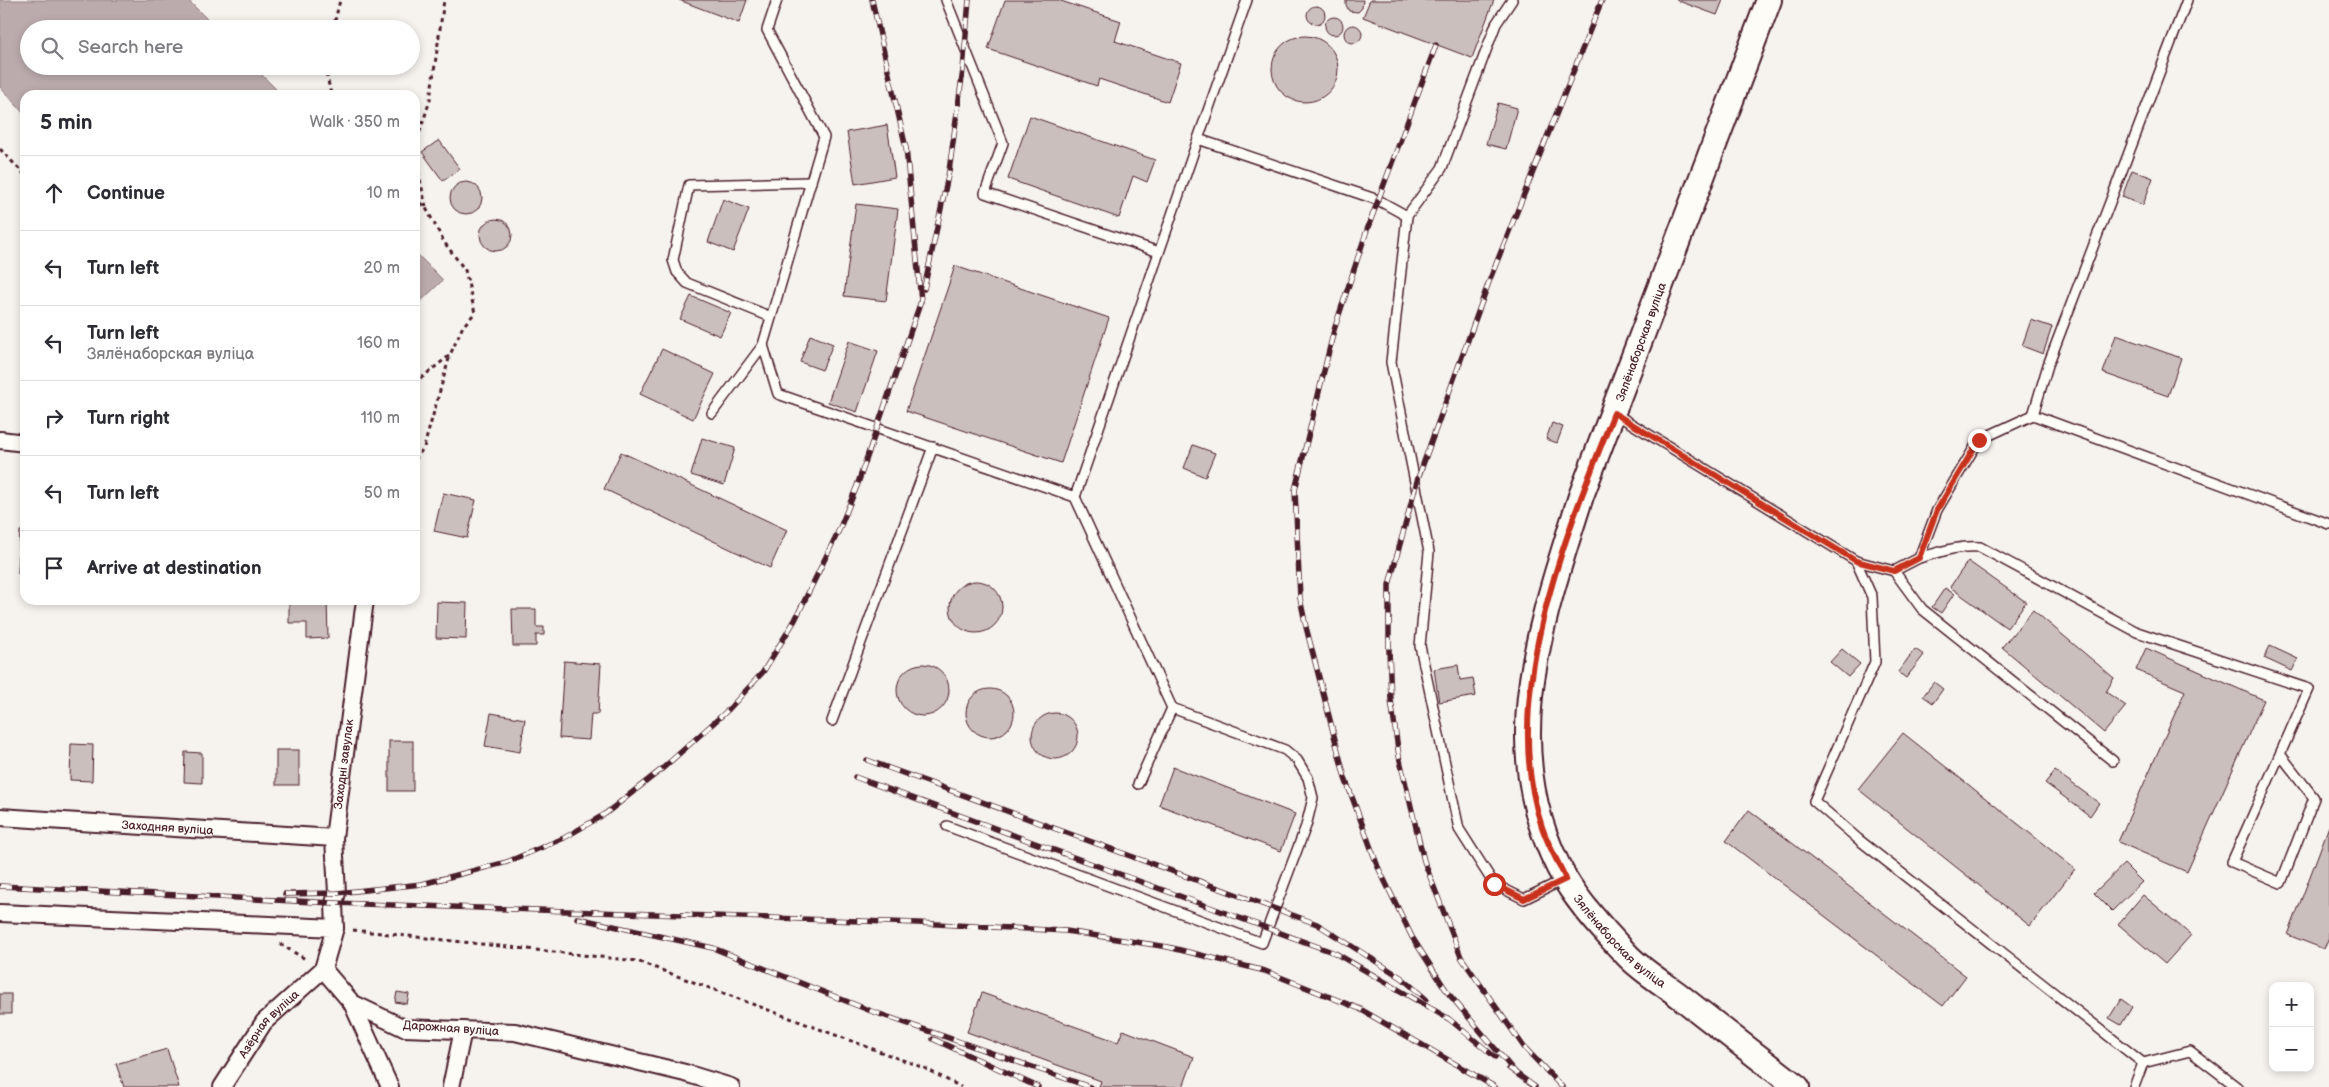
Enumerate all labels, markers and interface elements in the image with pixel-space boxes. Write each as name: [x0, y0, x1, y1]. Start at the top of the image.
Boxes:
search box: [20, 20, 420, 75]
icon: search: [38, 34, 66, 62]
text: Search here: [78, 36, 183, 59]
text: 5 min: [40, 110, 93, 135]
text: Walk · 350 m: [309, 113, 400, 132]
icon: ahead: [40, 179, 68, 207]
text: Continue: [87, 182, 165, 205]
text: 10 m: [367, 184, 400, 203]
icon: left: [40, 254, 68, 282]
text: Turn left: [87, 257, 159, 280]
text: 20 m: [364, 259, 400, 278]
street label: Зялёнаборская вуліца: [1613, 281, 1670, 404]
text: Turn left: [87, 322, 159, 345]
icon: left: [40, 329, 68, 357]
text: 160 m: [357, 334, 400, 353]
text: Зялёнаборская вуліца: [87, 345, 254, 364]
icon: right: [40, 404, 68, 432]
text: Turn right: [87, 407, 170, 430]
text: 110 m: [361, 409, 400, 428]
route end: [1968, 429, 1991, 452]
icon: left: [40, 479, 68, 507]
text: Turn left: [87, 482, 159, 505]
text: 50 m: [364, 484, 400, 503]
icon: arrive: [40, 554, 68, 582]
text: Arrive at destination: [87, 557, 262, 580]
street label: Заходні завулак: [331, 718, 357, 810]
street label: Заходняя вуліца: [121, 818, 214, 838]
route start: [1483, 873, 1506, 896]
street label: Зялёнаборская вуліца: [1570, 892, 1668, 991]
map controls: [2269, 982, 2314, 1072]
button: +: [2269, 982, 2314, 1027]
street label: Азёрная вуліца: [235, 987, 303, 1062]
street label: Дарожная вуліца: [402, 1018, 500, 1039]
button: −: [2269, 1027, 2314, 1072]

